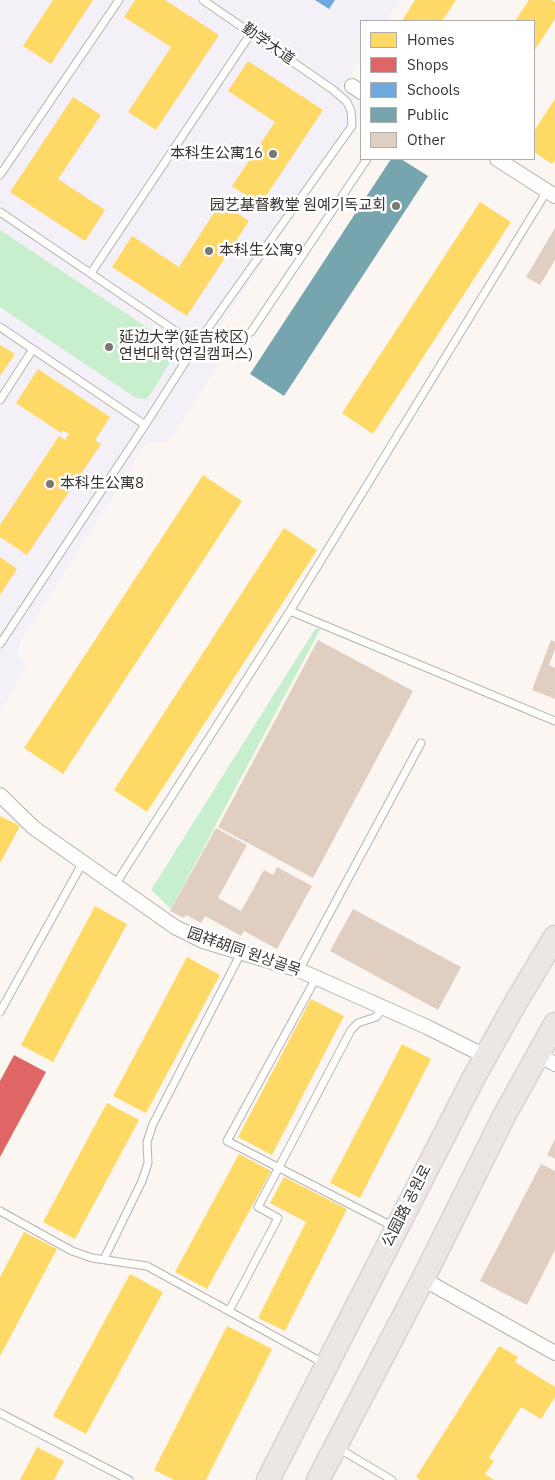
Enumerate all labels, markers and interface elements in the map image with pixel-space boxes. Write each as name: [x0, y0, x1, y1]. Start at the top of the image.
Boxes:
street label: 勤学大道: [238, 19, 298, 69]
legend: [360, 20, 535, 160]
text: Homes: [407, 30, 455, 49]
text: Shops: [407, 55, 449, 74]
text: Schools: [407, 80, 460, 99]
text: Public: [407, 105, 449, 124]
text: Other: [407, 130, 445, 149]
place label: 本科生公寓16: [170, 145, 263, 163]
marker: 本科生公寓16: [267, 148, 279, 160]
place label: 园艺基督教堂 원예기독교회: [210, 197, 386, 215]
marker: 园艺基督教堂 원예기독교회: [390, 200, 402, 212]
place label: 本科生公寓9: [219, 242, 303, 260]
marker: 本科生公寓9: [203, 245, 215, 257]
place label: 延边大学(延吉校区) 연변대학(연길캠퍼스): [119, 329, 253, 364]
marker: 延边大学(延吉校区) 연변대학(연길캠퍼스): [103, 341, 115, 353]
place label: 本科生公寓8: [60, 475, 144, 493]
marker: 本科生公寓8: [44, 478, 56, 490]
street label: 园祥胡同 원상골목: [185, 924, 303, 980]
street label: 公园路 공원로: [379, 1162, 435, 1250]

